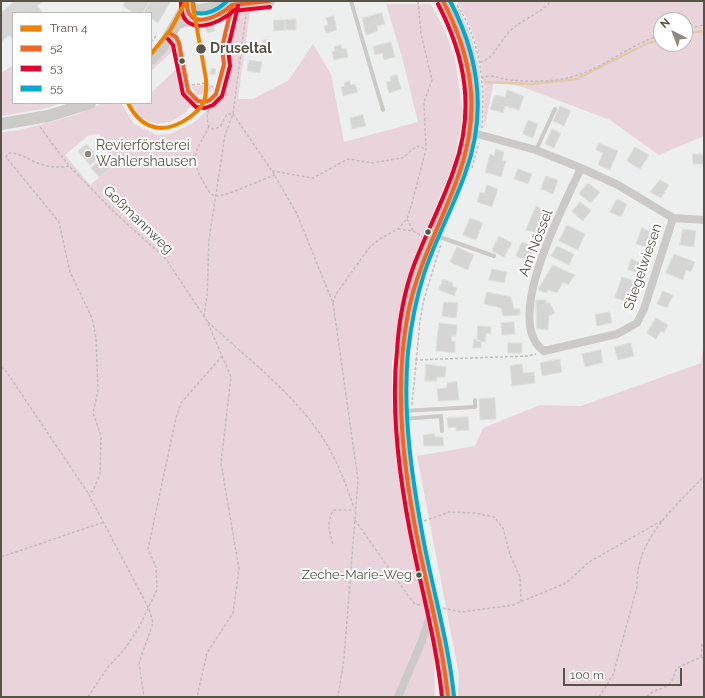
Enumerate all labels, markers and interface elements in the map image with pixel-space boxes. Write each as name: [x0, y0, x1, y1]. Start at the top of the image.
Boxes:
legend: [12, 12, 152, 104]
north arrow: [653, 12, 693, 52]
text: N: [658, 16, 673, 31]
text: Tram 4: [50, 21, 88, 35]
text: 52: [50, 41, 63, 55]
place label: Druseltal: [210, 41, 272, 57]
marker: Druseltal: [194, 42, 208, 56]
unlabelled marker: [177, 56, 187, 66]
text: 53: [50, 61, 63, 75]
text: 55: [50, 81, 63, 95]
place label: Revierförsterei Wahlershausen: [96, 138, 197, 170]
marker: Revierförsterei Wahlershausen: [83, 149, 93, 159]
street label: Goßmannweg: [100, 182, 176, 258]
street label: Am Nössel: [516, 207, 556, 279]
street label: Stiegelwiesen: [620, 221, 666, 313]
unlabelled marker: [423, 227, 433, 237]
place label: Zeche-Marie-Weg: [302, 567, 412, 583]
marker: Zeche-Marie-Weg: [414, 570, 424, 580]
scale bar: [565, 660, 684, 686]
text: 100 m: [570, 668, 604, 682]

